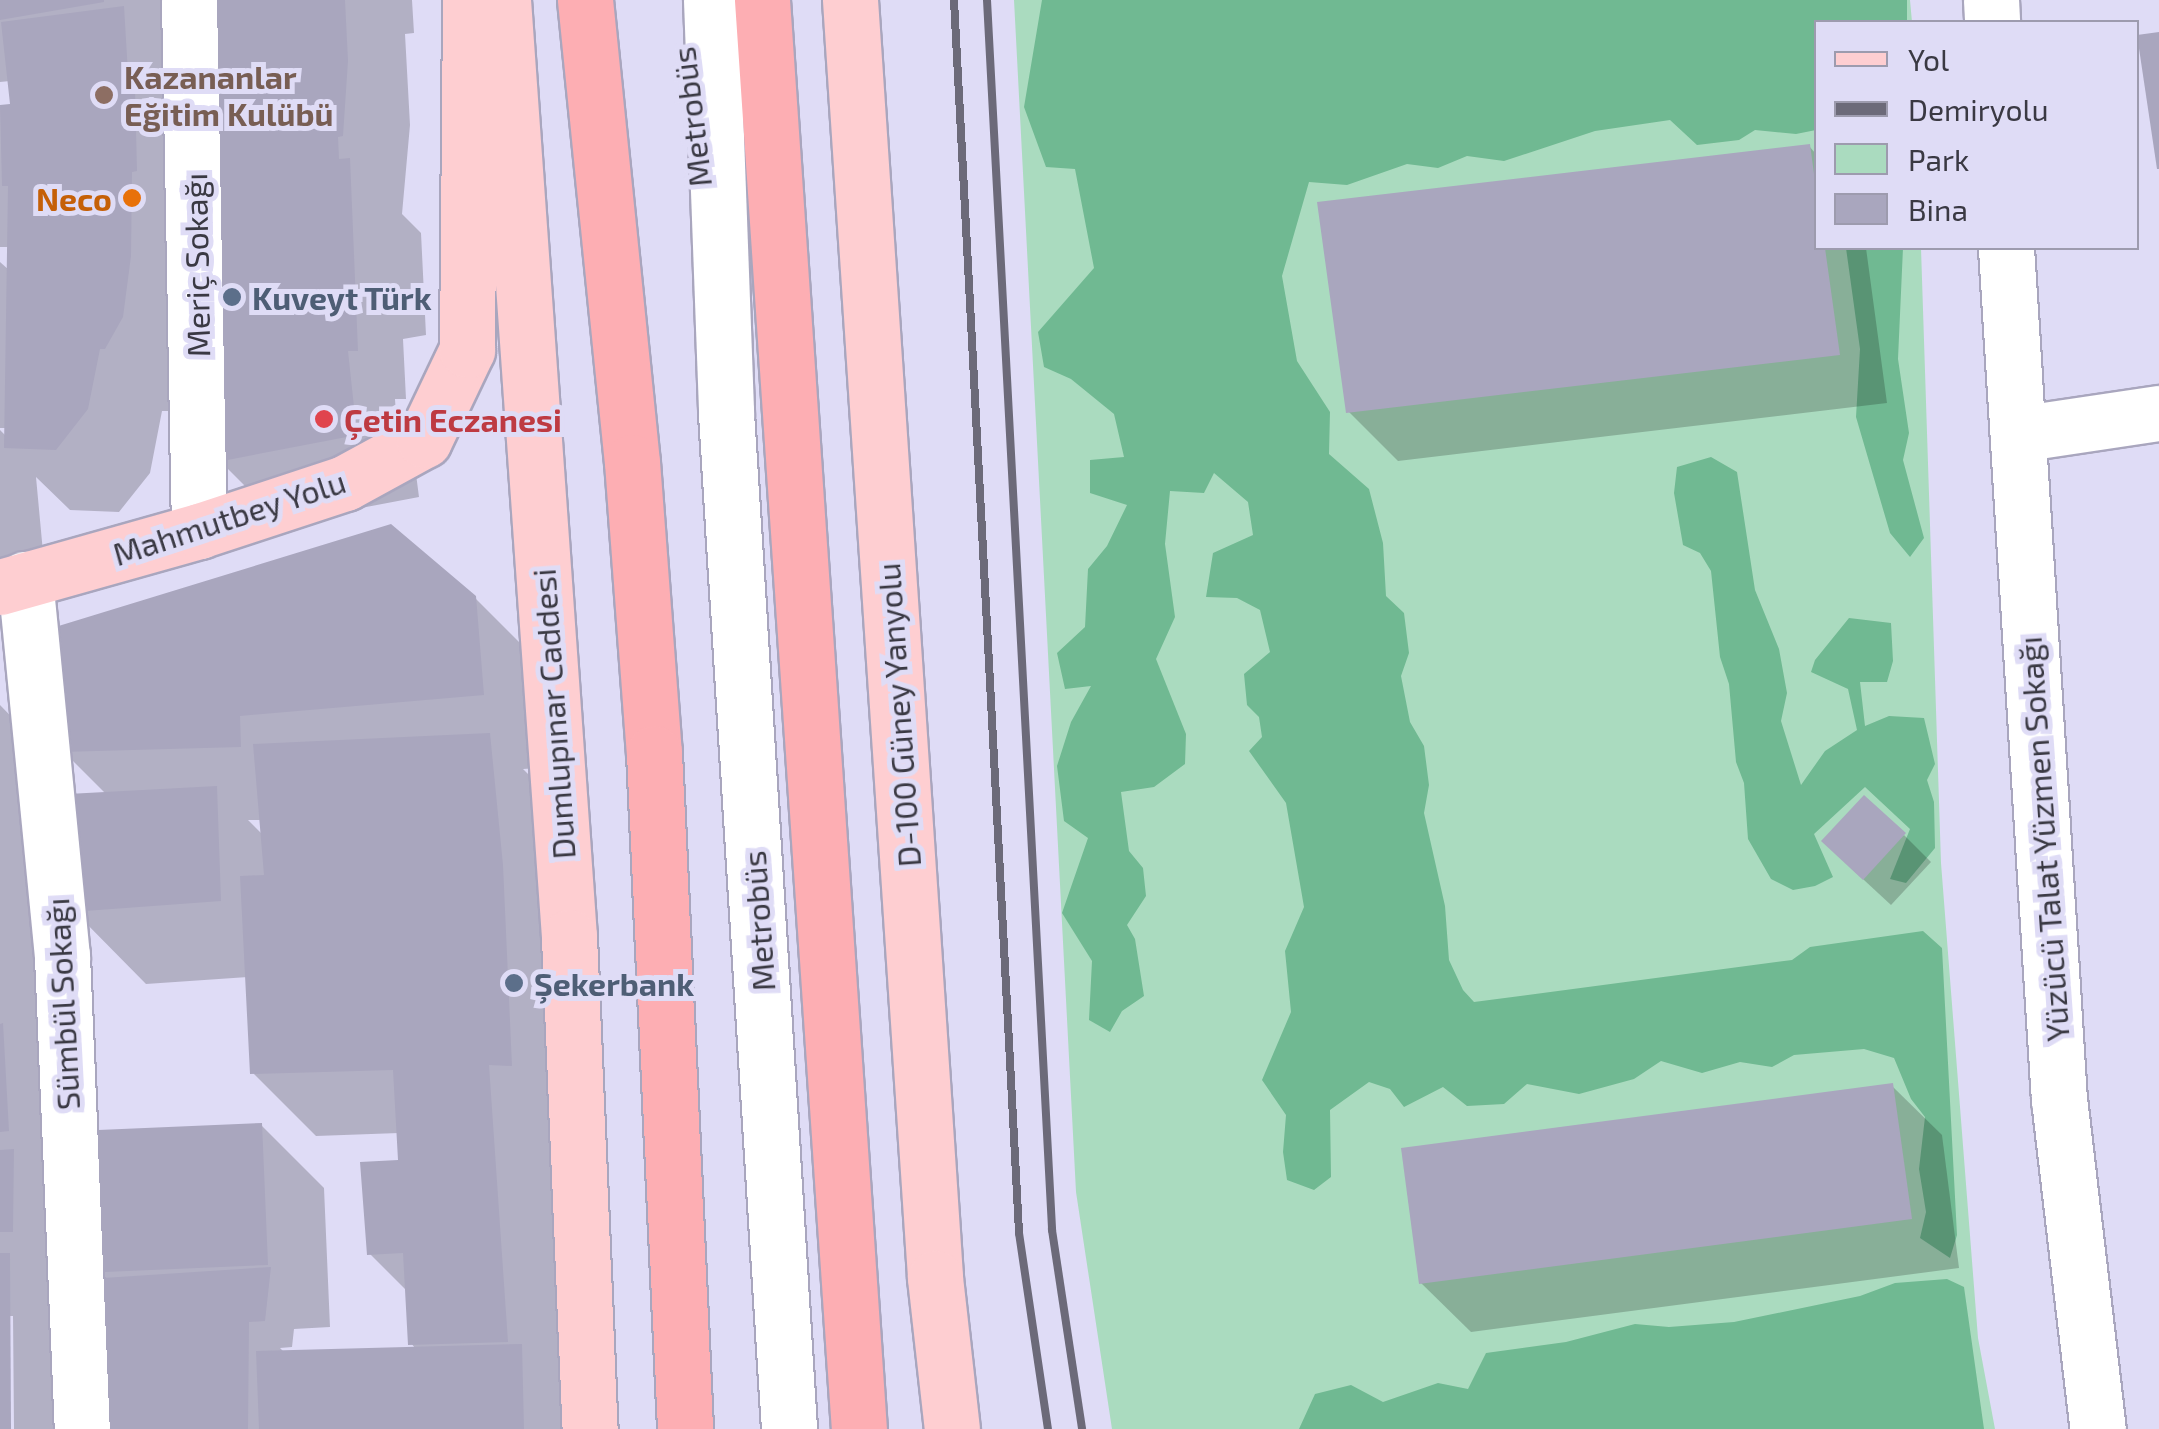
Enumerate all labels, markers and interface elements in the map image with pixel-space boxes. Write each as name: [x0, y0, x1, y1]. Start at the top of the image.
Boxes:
legend: [1814, 20, 2139, 250]
text: Yol: [1908, 41, 1949, 77]
street label: Metrobüs: [663, 45, 719, 189]
place label: Kazananlar Eğitim Kulübü: [124, 58, 334, 133]
marker: Kazananlar Eğitim Kulübü: [93, 84, 115, 106]
text: Demiryolu: [1908, 91, 2049, 127]
text: Park: [1908, 141, 1969, 177]
street label: Meriç Sokağı: [175, 172, 217, 358]
place label: Neco: [36, 179, 112, 217]
marker: Neco: [121, 187, 143, 209]
text: Bina: [1908, 191, 1968, 227]
place label: Kuveyt Türk: [252, 278, 432, 316]
marker: Kuveyt Türk: [221, 286, 243, 308]
place label: Çetin Eczanesi: [344, 400, 562, 438]
marker: Çetin Eczanesi: [313, 408, 335, 430]
street label: Mahmutbey Yolu: [107, 461, 351, 573]
street label: D-100 Güney Yanyolu: [868, 561, 928, 869]
street label: Dumlupınar Caddesi: [524, 567, 582, 861]
street label: Yüzücü Talat Yüzmen Sokağı: [2010, 634, 2076, 1044]
street label: Metrobüs: [734, 849, 782, 993]
street label: Sümbül Sokağı: [37, 897, 87, 1111]
place label: Şekerbank: [534, 964, 694, 1002]
marker: Şekerbank: [503, 972, 525, 994]

